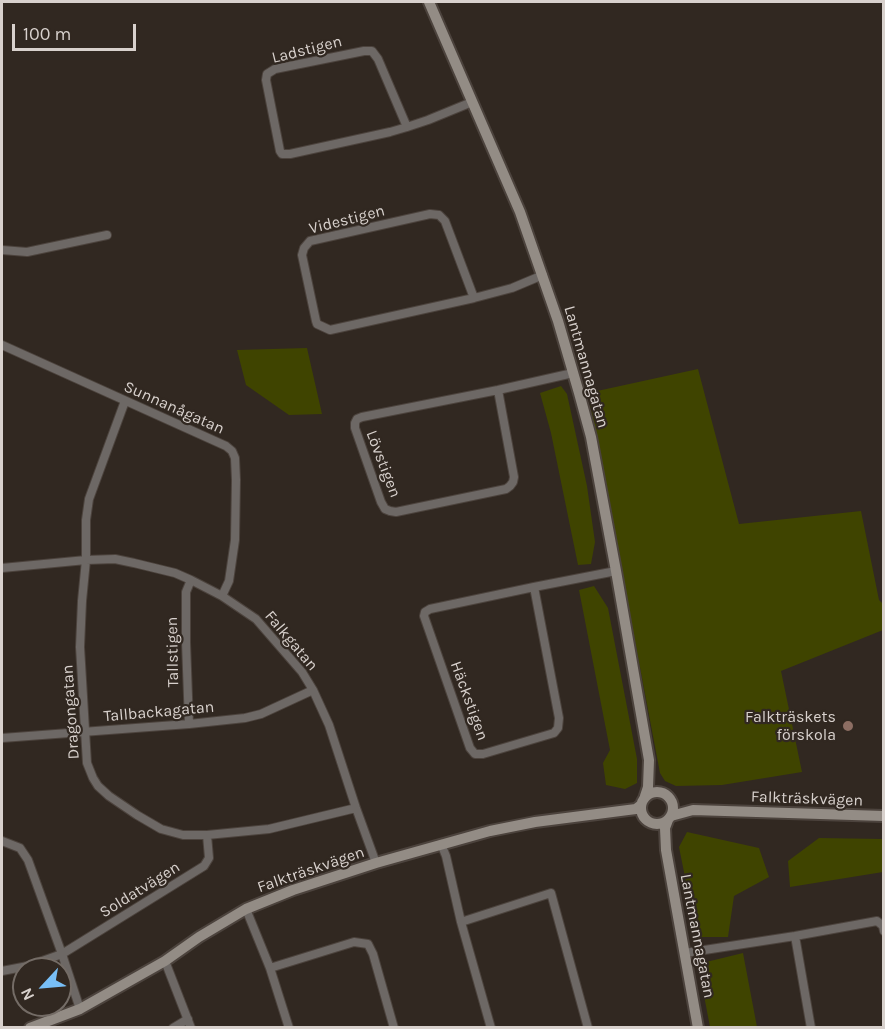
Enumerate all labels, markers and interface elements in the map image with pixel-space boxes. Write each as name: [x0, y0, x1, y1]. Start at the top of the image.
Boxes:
scale bar: [15, 12, 140, 50]
text: 100 m: [23, 23, 71, 45]
street label: Ladstigen: [270, 32, 344, 68]
street label: Videstigen: [307, 201, 387, 239]
street label: Lantmannagatan: [559, 304, 613, 430]
street label: Sunnanågatan: [121, 377, 227, 439]
street label: Lövstigen: [361, 428, 405, 500]
street label: Falkgatan: [260, 607, 322, 675]
street label: Tallstigen: [163, 617, 183, 687]
street label: Häckstigen: [446, 659, 492, 743]
street label: Dragongatan: [58, 664, 84, 760]
street label: Tallbackagatan: [103, 698, 215, 726]
place label: Falkträskets förskola: [745, 707, 836, 745]
marker: Falkträskets förskola: [841, 719, 855, 733]
street label: Falkträskvägen: [751, 787, 863, 811]
street label: Falkträskvägen: [255, 843, 367, 897]
street label: Soldatvägen: [96, 858, 184, 922]
street label: Lantmannagatan: [676, 872, 718, 1000]
north arrow: [12, 957, 72, 1017]
text: N: [16, 985, 38, 1004]

